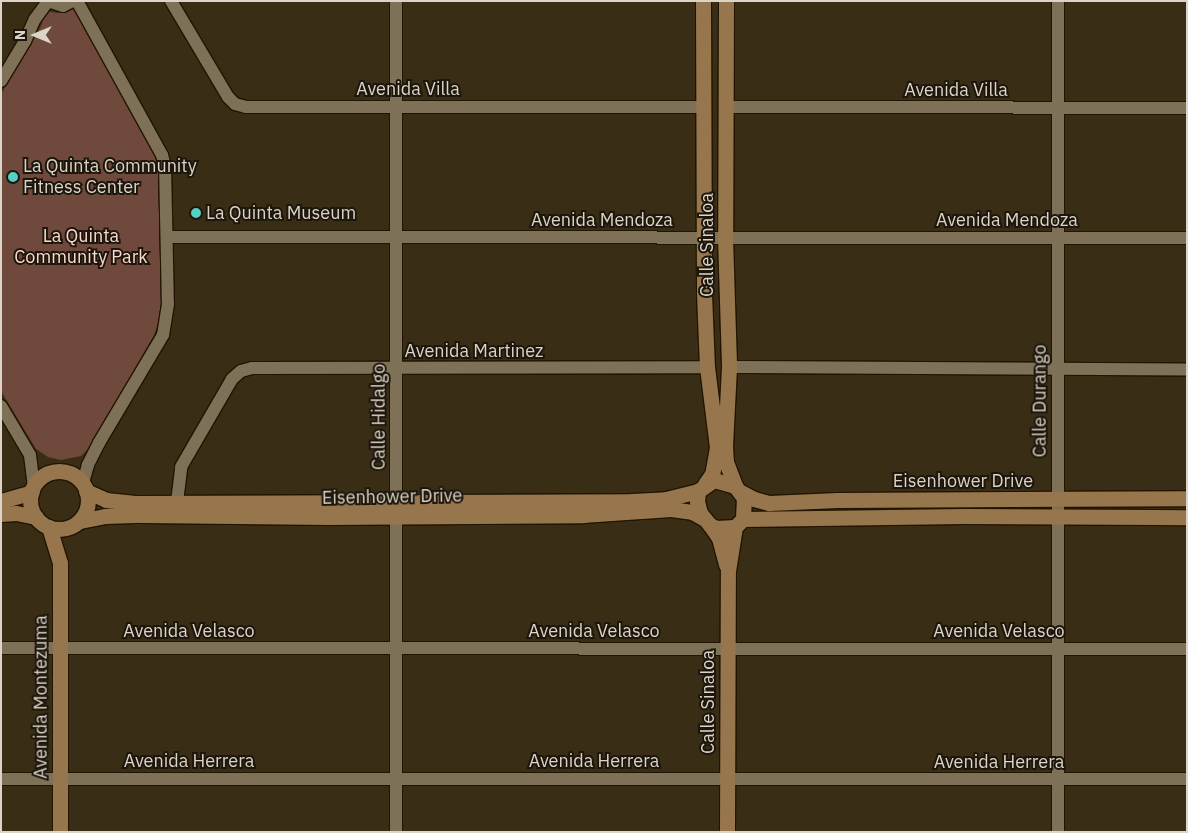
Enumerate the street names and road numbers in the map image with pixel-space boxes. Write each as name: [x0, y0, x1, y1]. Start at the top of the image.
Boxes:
street label: Avenida Villa: [356, 78, 460, 100]
street label: Avenida Villa: [904, 79, 1008, 101]
street label: Calle Sinaloa: [696, 193, 718, 297]
street label: Avenida Mendoza: [531, 209, 673, 231]
street label: Avenida Mendoza: [936, 209, 1078, 231]
street label: Avenida Martinez: [405, 340, 543, 362]
street label: Calle Durango: [1029, 345, 1051, 457]
street label: Calle Hidalgo: [368, 364, 390, 470]
street label: Eisenhower Drive: [893, 470, 1033, 492]
street label: Eisenhower Drive: [322, 485, 462, 509]
street label: Avenida Montezuma: [30, 615, 52, 779]
street label: Avenida Velasco: [123, 620, 255, 642]
street label: Avenida Velasco: [528, 620, 660, 642]
street label: Avenida Velasco: [933, 620, 1065, 642]
street label: Calle Sinaloa: [697, 650, 719, 754]
street label: Avenida Herrera: [124, 750, 254, 772]
street label: Avenida Herrera: [529, 750, 659, 772]
street label: Avenida Herrera: [934, 751, 1064, 773]

